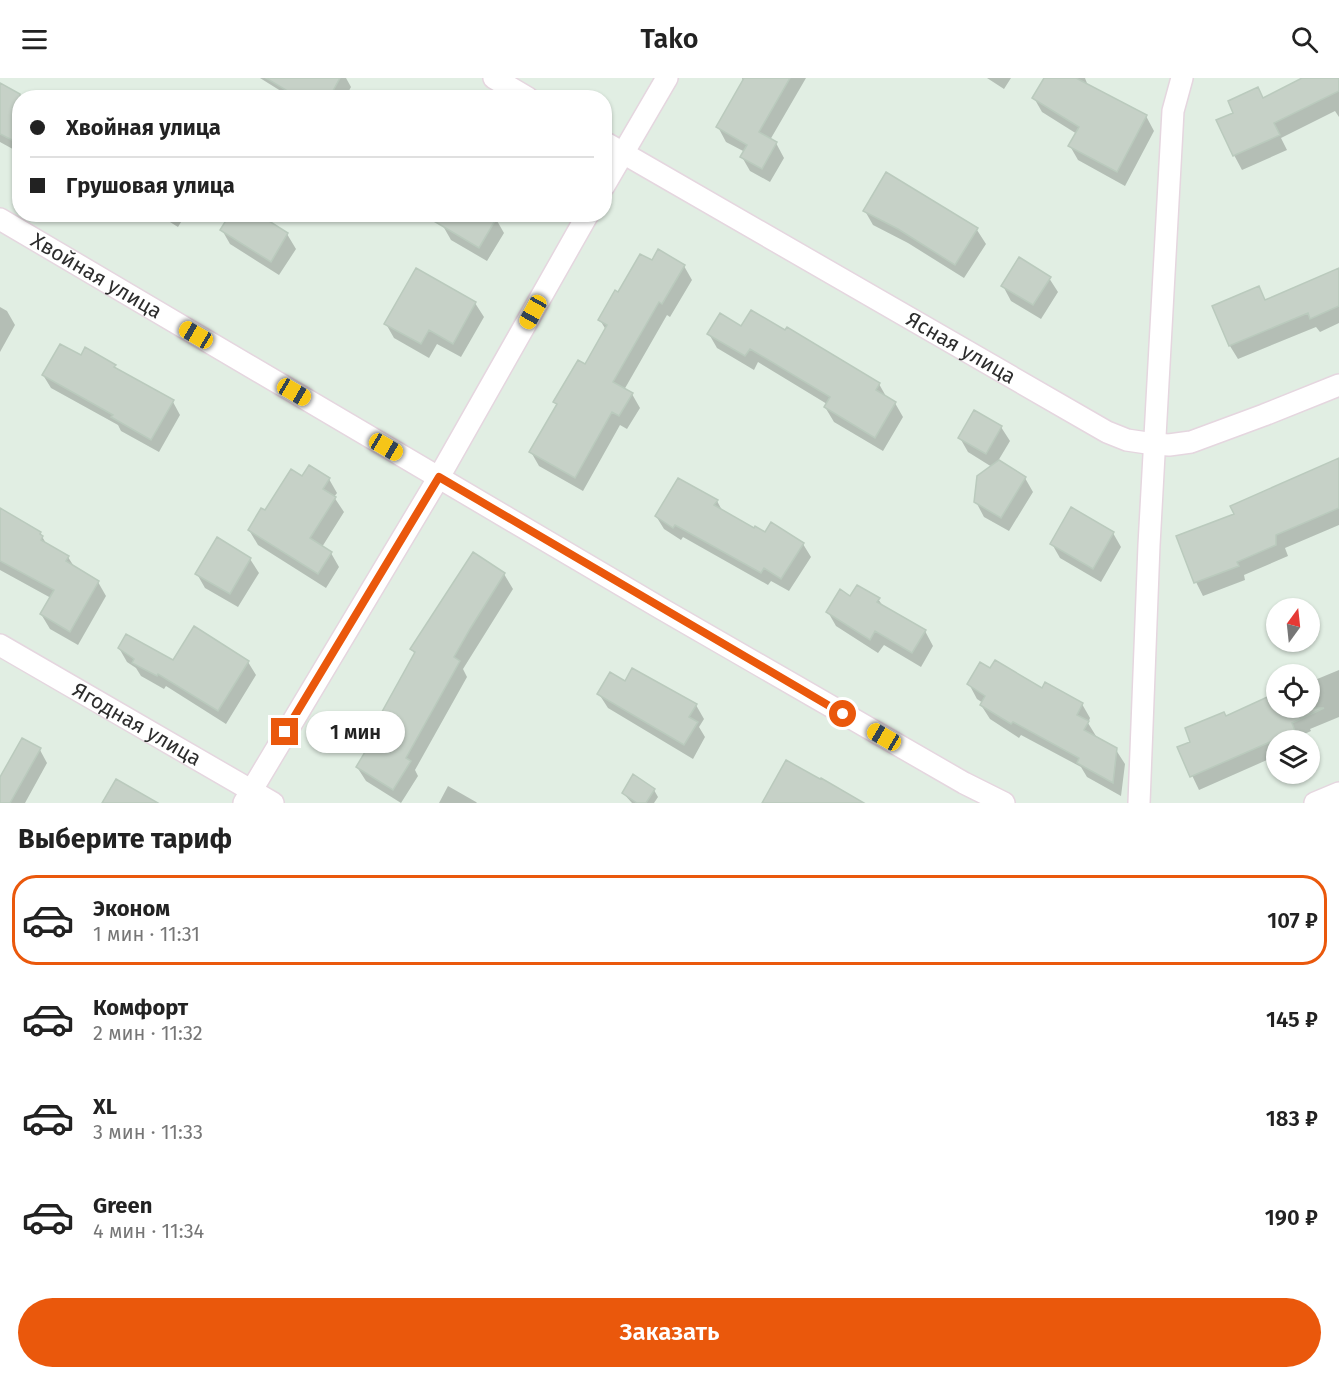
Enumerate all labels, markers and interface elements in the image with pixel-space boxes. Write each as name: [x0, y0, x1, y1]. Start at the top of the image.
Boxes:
icon: menu: [18, 23, 51, 56]
text: Tako: [641, 23, 698, 55]
icon: search: [1288, 23, 1321, 56]
text: Хвойная улица: [66, 114, 221, 141]
text: Грушовая улица: [66, 172, 235, 199]
street label: Хвойная улица: [26, 227, 167, 325]
car: [516, 292, 550, 332]
street label: Ясная улица: [901, 306, 1020, 390]
car: [176, 318, 216, 352]
car: [274, 375, 314, 409]
car: [366, 430, 406, 464]
north arrow: [1266, 598, 1320, 652]
map controls: [1266, 598, 1320, 784]
button: locate: [1266, 664, 1320, 718]
street label: Ягодная улица: [68, 677, 206, 772]
route start: [829, 700, 856, 727]
callout: 1 мин: [306, 711, 405, 753]
route end: [271, 718, 298, 745]
text: 1 мин: [330, 720, 381, 744]
car: [864, 720, 904, 754]
button: layers: [1266, 730, 1320, 784]
text: Выберите тариф: [18, 823, 232, 855]
icon: car: [21, 893, 75, 947]
text: Эконом: [93, 895, 170, 922]
text: 107 ₽: [1267, 907, 1318, 934]
text: 1 мин · 11:31: [93, 922, 200, 946]
icon: car: [21, 992, 75, 1046]
text: Комфорт: [93, 994, 188, 1021]
text: 145 ₽: [1266, 1006, 1318, 1033]
text: 2 мин · 11:32: [93, 1021, 203, 1045]
icon: car: [21, 1091, 75, 1145]
text: XL: [93, 1093, 117, 1120]
text: 183 ₽: [1266, 1105, 1318, 1132]
text: 3 мин · 11:33: [93, 1120, 203, 1144]
icon: car: [21, 1190, 75, 1244]
text: Green: [93, 1192, 152, 1219]
text: 190 ₽: [1265, 1204, 1318, 1231]
text: 4 мин · 11:34: [93, 1219, 204, 1243]
button: Заказать: [18, 1298, 1321, 1367]

